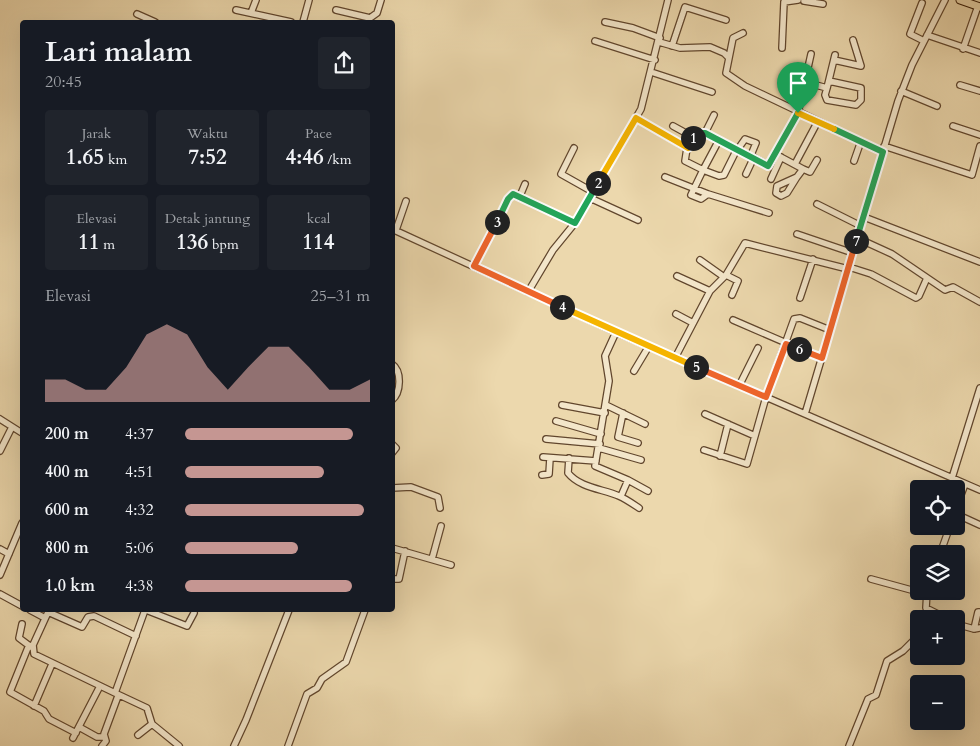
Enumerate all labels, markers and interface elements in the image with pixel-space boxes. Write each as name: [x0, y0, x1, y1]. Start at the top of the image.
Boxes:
text: Lari malam: [45, 33, 192, 71]
button: share: [318, 37, 370, 89]
pin: [777, 62, 819, 113]
icon: arrive: [784, 69, 812, 97]
text: 20:45: [45, 71, 82, 93]
text: Jarak: [82, 124, 111, 143]
text: Waktu: [187, 124, 228, 143]
text: Pace: [305, 124, 332, 143]
pin: 1: [680, 126, 706, 150]
text: 1: [690, 129, 697, 148]
text: 1.65: [66, 143, 104, 172]
text: 7:52: [188, 143, 227, 172]
text: 4:46: [285, 143, 324, 172]
text: km: [104, 150, 127, 169]
text: /km: [324, 150, 352, 169]
pin: 2: [586, 170, 610, 196]
text: 2: [595, 174, 602, 193]
text: Elevasi: [76, 209, 117, 228]
text: Detak jantung: [165, 209, 250, 228]
text: kcal: [307, 209, 330, 228]
pin: 3: [484, 210, 510, 234]
text: 3: [494, 213, 501, 232]
text: 11: [78, 228, 99, 257]
text: 136: [176, 228, 208, 257]
text: 114: [302, 228, 335, 257]
pin: 7: [844, 228, 868, 254]
text: 7: [853, 232, 860, 251]
text: m: [99, 235, 115, 254]
text: bpm: [208, 235, 239, 254]
text: Elevasi: [45, 285, 91, 307]
text: 25–31 m: [311, 285, 370, 307]
pin: 4: [550, 294, 574, 320]
text: 4: [559, 298, 566, 317]
pin: 6: [786, 336, 812, 362]
text: 6: [796, 340, 803, 359]
pin: 5: [684, 354, 708, 380]
text: 5: [693, 358, 700, 377]
text: 200 m: [45, 423, 89, 445]
text: 4:37: [125, 423, 154, 445]
text: 400 m: [45, 461, 89, 483]
text: 4:51: [125, 461, 154, 483]
map controls: [910, 480, 965, 730]
button: locate: [910, 480, 965, 535]
text: 600 m: [45, 499, 89, 521]
text: 4:32: [125, 499, 154, 521]
text: 800 m: [45, 537, 89, 559]
text: 5:06: [125, 537, 154, 559]
button: layers: [910, 545, 965, 600]
text: 1.0 km: [45, 575, 95, 597]
text: 4:38: [125, 575, 154, 597]
button: +: [910, 610, 965, 665]
button: −: [910, 675, 965, 730]

